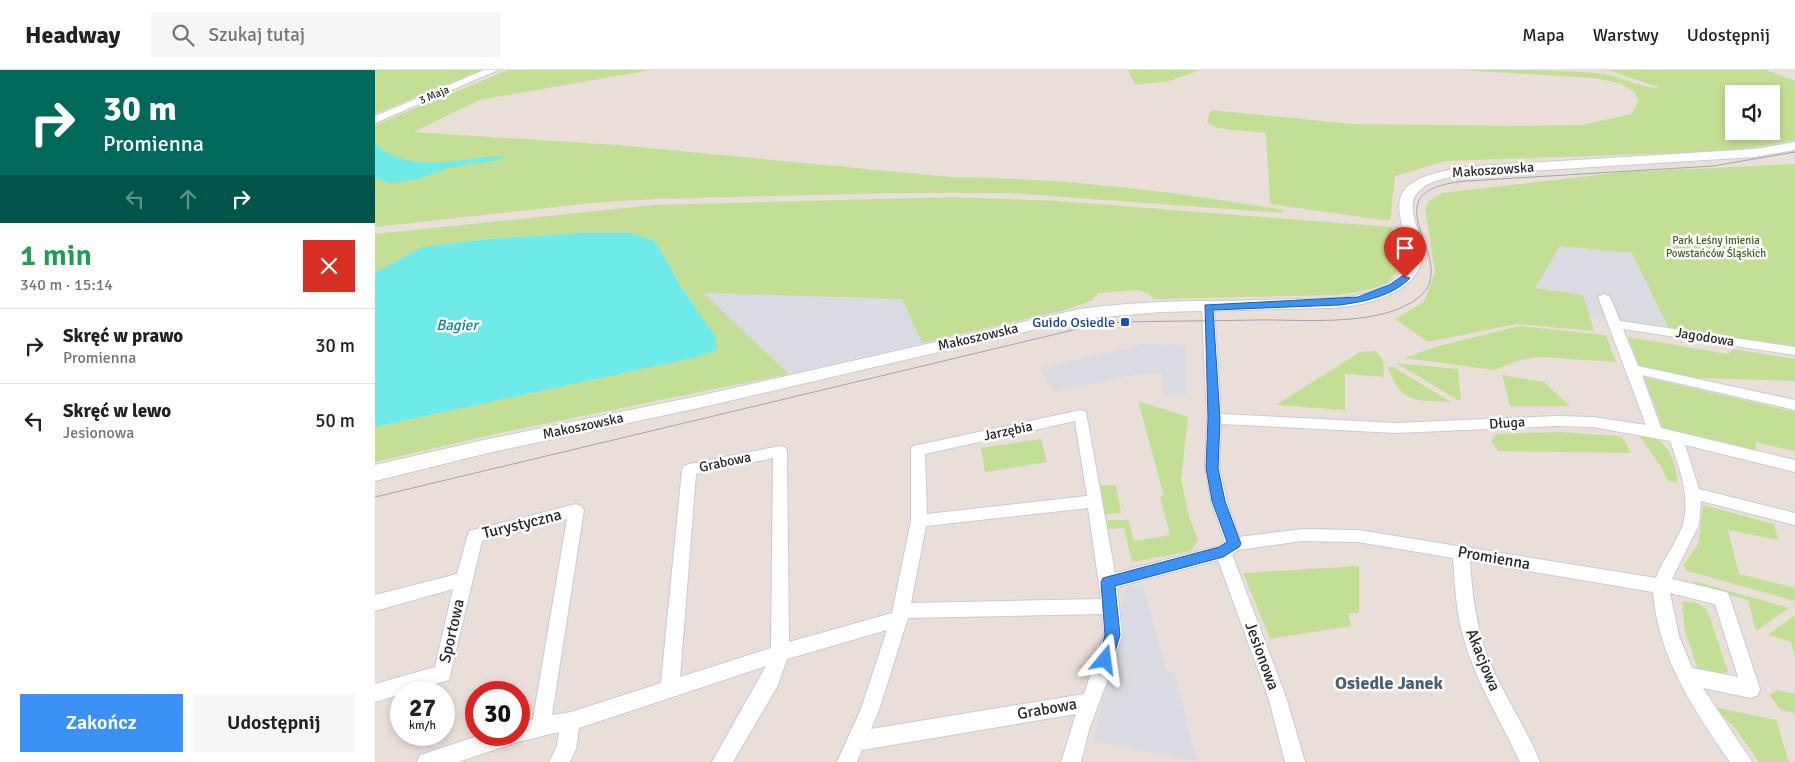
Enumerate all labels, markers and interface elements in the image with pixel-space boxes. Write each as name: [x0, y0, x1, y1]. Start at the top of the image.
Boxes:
search box: [151, 12, 501, 57]
text: Headway: [25, 20, 121, 50]
icon: search: [169, 21, 197, 49]
text: Szukaj tutaj: [209, 23, 305, 47]
text: Mapa: [1522, 24, 1565, 46]
text: Warstwy: [1593, 24, 1659, 46]
text: Udostępnij: [1687, 24, 1770, 46]
street label: 3 Maja: [417, 83, 451, 107]
map controls: [1725, 85, 1780, 140]
button: sound: [1725, 85, 1780, 140]
text: 30 m: [103, 87, 177, 130]
icon: right: [20, 90, 85, 155]
text: Promienna: [103, 130, 204, 157]
street label: Makoszowska: [1451, 159, 1535, 181]
icon: left: [121, 185, 149, 213]
icon: ahead: [174, 185, 202, 213]
icon: right: [227, 185, 255, 213]
pin: [1384, 227, 1426, 278]
icon: arrive: [1391, 234, 1419, 262]
park label: Park Leśny imienia Powstańców Śląskich: [1666, 234, 1766, 260]
text: 1 min: [20, 237, 92, 274]
button: close: [303, 240, 355, 292]
text: 340 m · 15:14: [20, 275, 113, 295]
place label: Guido Osiedle: [1032, 314, 1115, 331]
water label: Bagier: [436, 316, 480, 334]
marker: Guido Osiedle: [1119, 316, 1131, 328]
street label: Makoszowska: [936, 319, 1020, 355]
text: Skręć w prawo: [63, 324, 183, 348]
street label: Jagodowa: [1674, 324, 1736, 350]
icon: right: [20, 332, 48, 360]
text: 30 m: [315, 334, 355, 358]
text: Promienna: [63, 348, 136, 368]
text: Skręć w lewo: [63, 399, 171, 423]
icon: left: [20, 407, 48, 435]
text: 50 m: [315, 409, 355, 433]
street label: Makoszowska: [541, 409, 625, 443]
street label: Długa: [1488, 413, 1526, 433]
street label: Jarzębia: [982, 418, 1034, 444]
text: Jesionowa: [63, 423, 134, 443]
street label: Grabowa: [697, 448, 753, 476]
street label: Turystyczna: [480, 505, 564, 543]
street label: Promienna: [1456, 542, 1532, 574]
street label: Sportowa: [435, 597, 469, 665]
street label: Jesionowa: [1240, 619, 1284, 693]
street label: Akacjowa: [1461, 626, 1505, 694]
position arrow: [1078, 633, 1130, 685]
district label: Osiedle Janek: [1335, 672, 1444, 694]
speed limit sign: 30: [465, 681, 530, 746]
text: 27: [409, 692, 436, 723]
button: Zakończ: [20, 694, 183, 752]
button: Udostępnij: [193, 694, 355, 752]
street label: Grabowa: [1016, 694, 1078, 724]
text: km/h: [409, 718, 436, 733]

